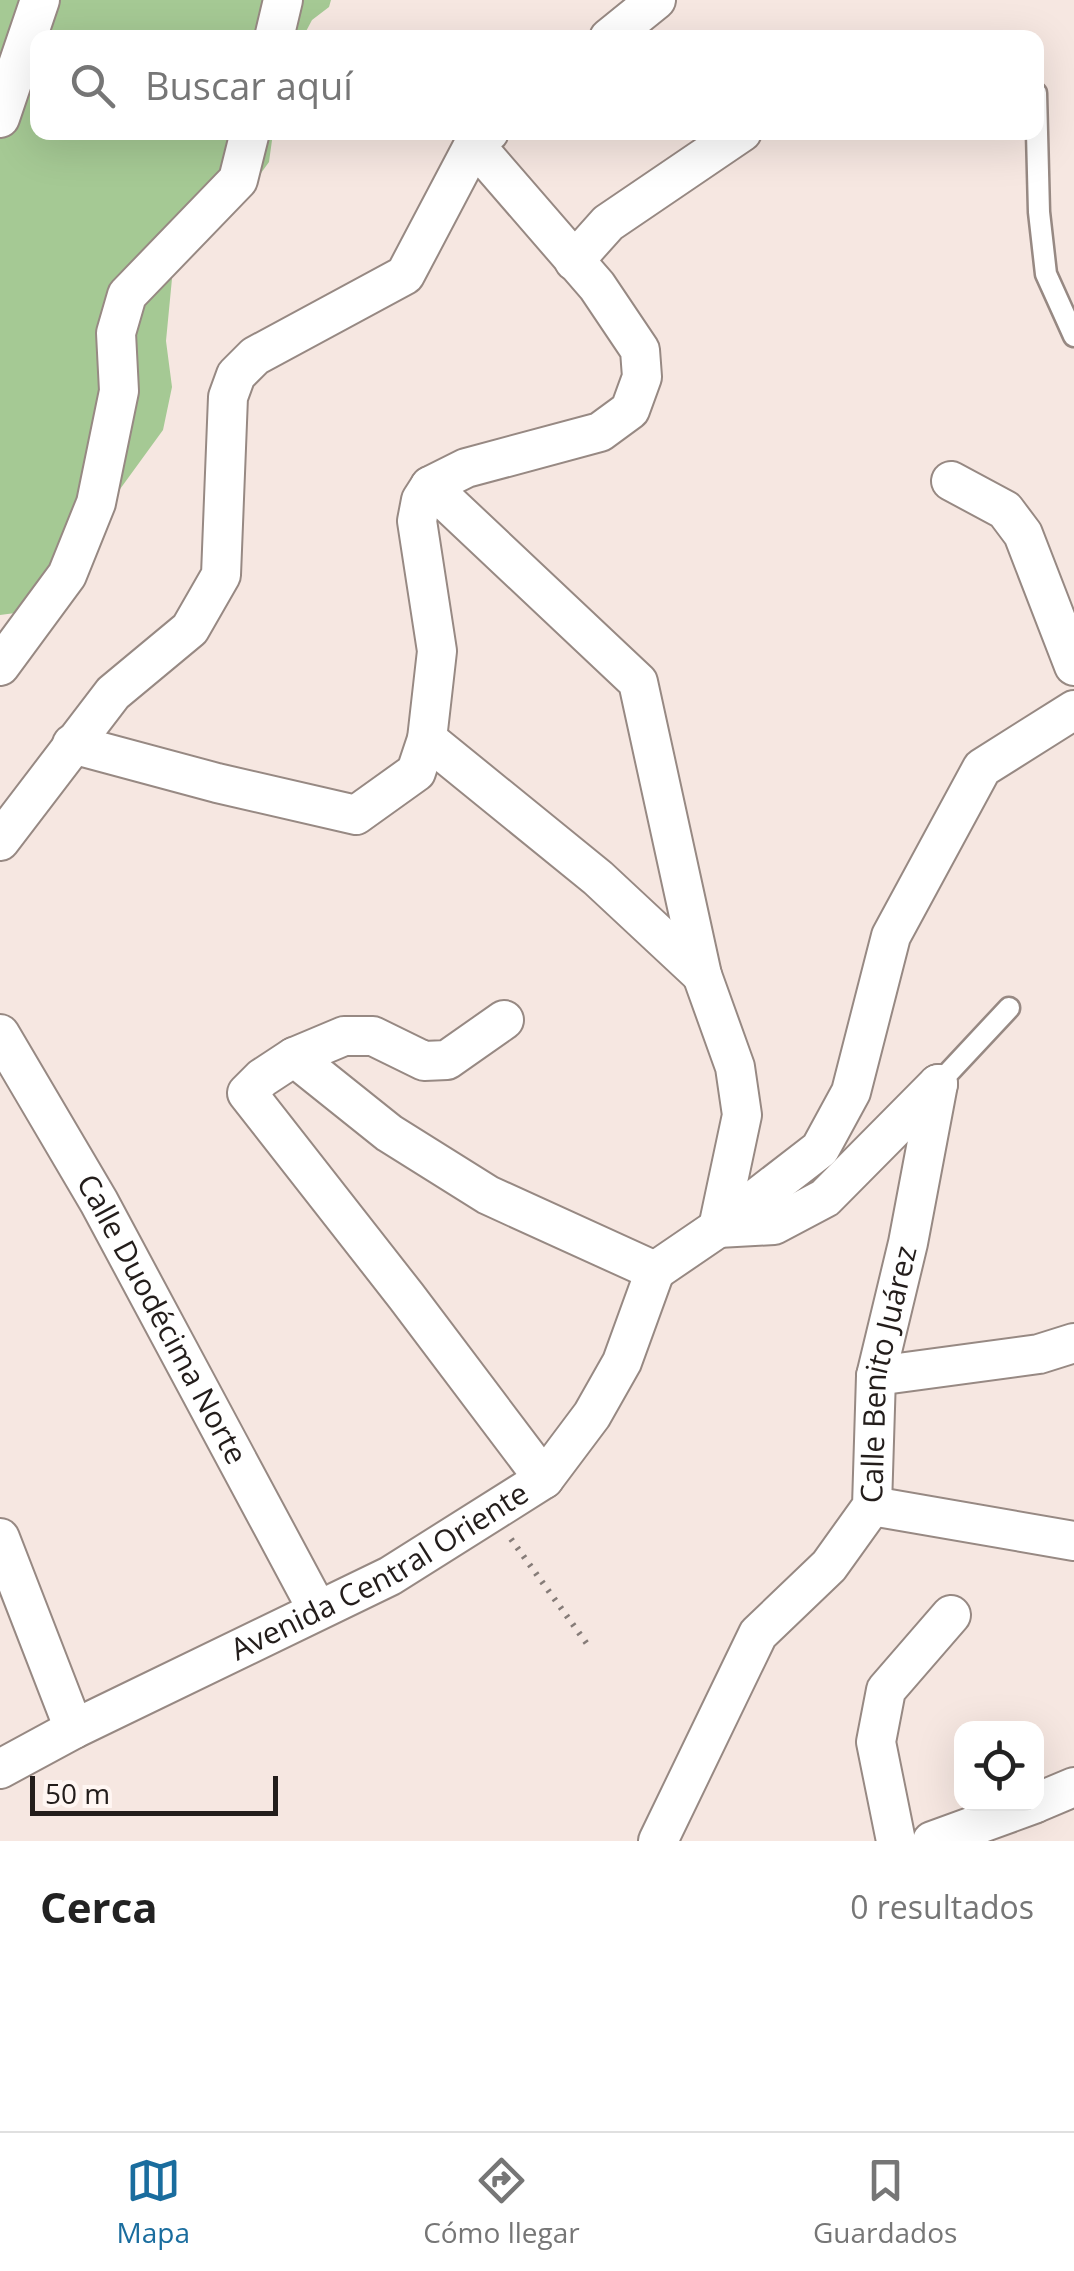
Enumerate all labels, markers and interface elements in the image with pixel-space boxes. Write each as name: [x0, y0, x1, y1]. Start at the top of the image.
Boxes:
search box: [30, 30, 1044, 140]
icon: search: [65, 58, 120, 113]
text: Buscar aquí: [145, 59, 353, 111]
street label: Calle Duodécima Norte: [68, 1166, 258, 1471]
street label: Calle Benito Juárez: [850, 1241, 926, 1504]
street label: Avenida Central Oriente: [223, 1472, 536, 1669]
map controls: [954, 1721, 1044, 1811]
button: locate: [954, 1721, 1044, 1811]
scale bar: [30, 1771, 278, 1816]
text: 50 m: [45, 1774, 110, 1812]
text: Cerca: [40, 1878, 158, 1935]
text: 0 resultados: [850, 1885, 1034, 1928]
tab: Mapa: [117, 2153, 190, 2251]
tab: Cómo llegar: [423, 2153, 580, 2251]
tab: Guardados: [813, 2153, 957, 2251]

